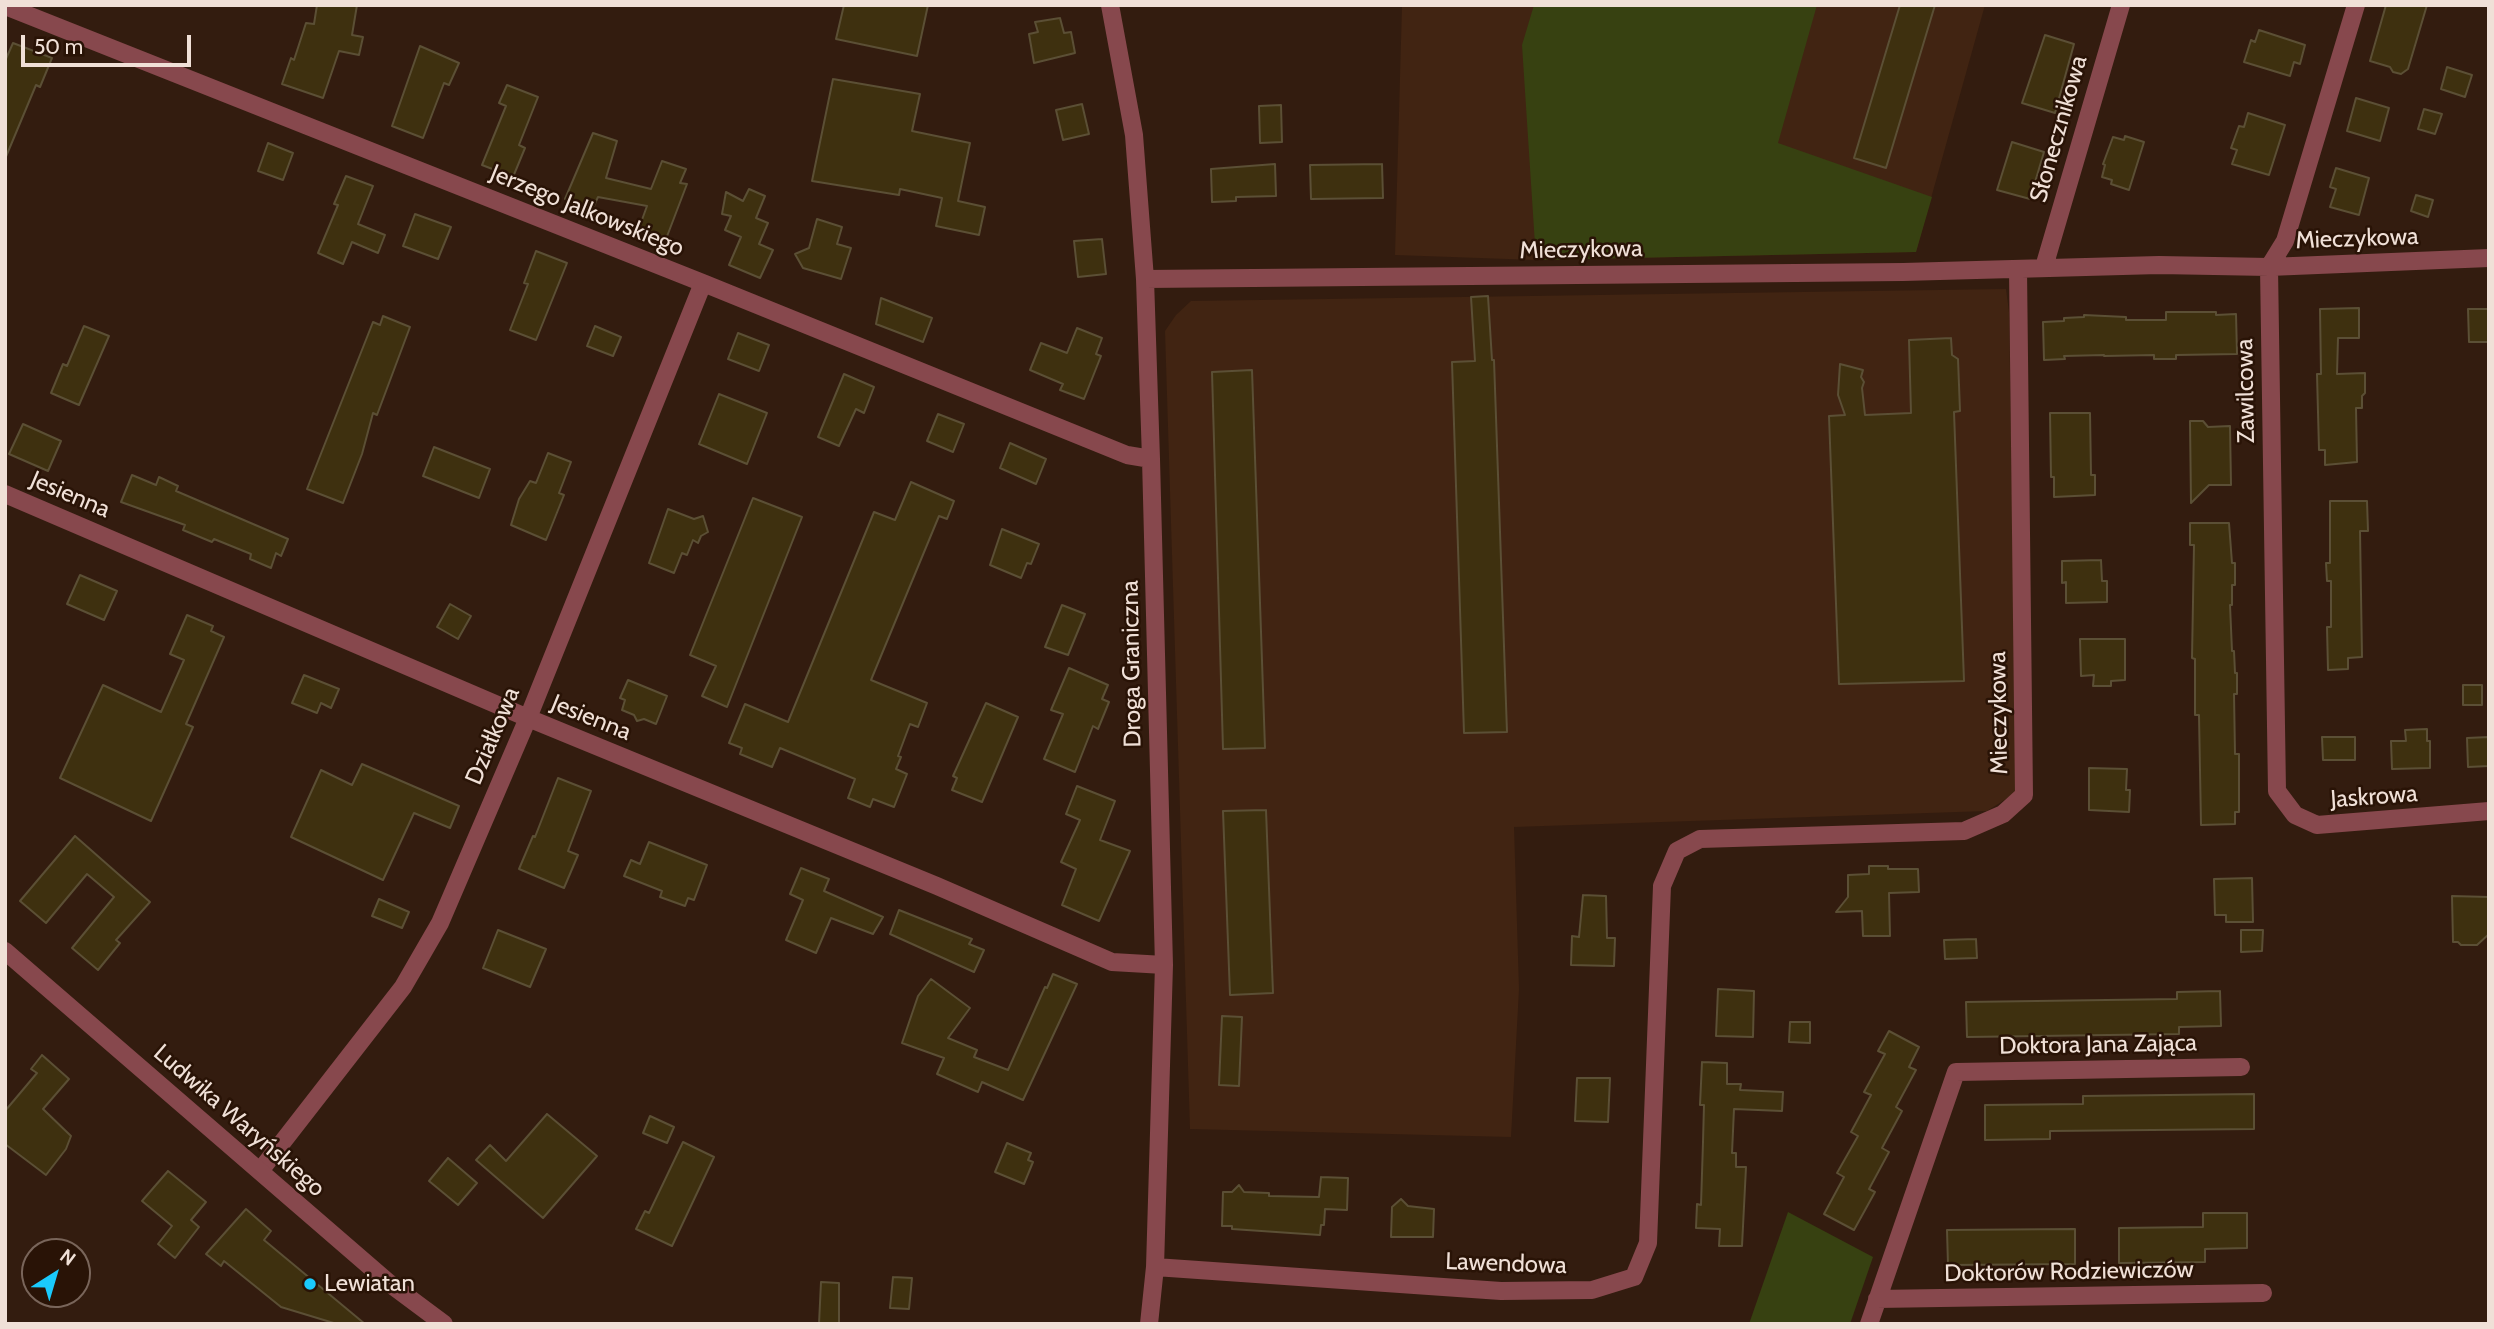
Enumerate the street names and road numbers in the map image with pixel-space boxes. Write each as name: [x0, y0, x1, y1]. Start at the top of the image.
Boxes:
street label: Słonecznikowa: [2024, 52, 2094, 206]
street label: Jerzego Jalkowskiego: [486, 159, 688, 263]
street label: Mieczykowa: [2295, 222, 2419, 256]
street label: Mieczykowa: [1519, 235, 1643, 265]
street label: Zawilcowa: [2231, 338, 2261, 444]
street label: Jesienna: [26, 465, 114, 525]
street label: Droga Graniczna: [1116, 580, 1148, 748]
street label: Mieczykowa: [1984, 651, 2014, 775]
street label: Działkowa: [460, 683, 526, 789]
street label: Jesienna: [547, 689, 635, 747]
street label: Jaskrowa: [2329, 780, 2419, 814]
street label: Doktora Jana Zająca: [1999, 1029, 2197, 1061]
street label: Ludwika Waryńskiego: [148, 1039, 330, 1203]
street label: Lawendowa: [1445, 1247, 1567, 1281]
street label: Doktorów Rodziewiczów: [1944, 1255, 2194, 1289]

